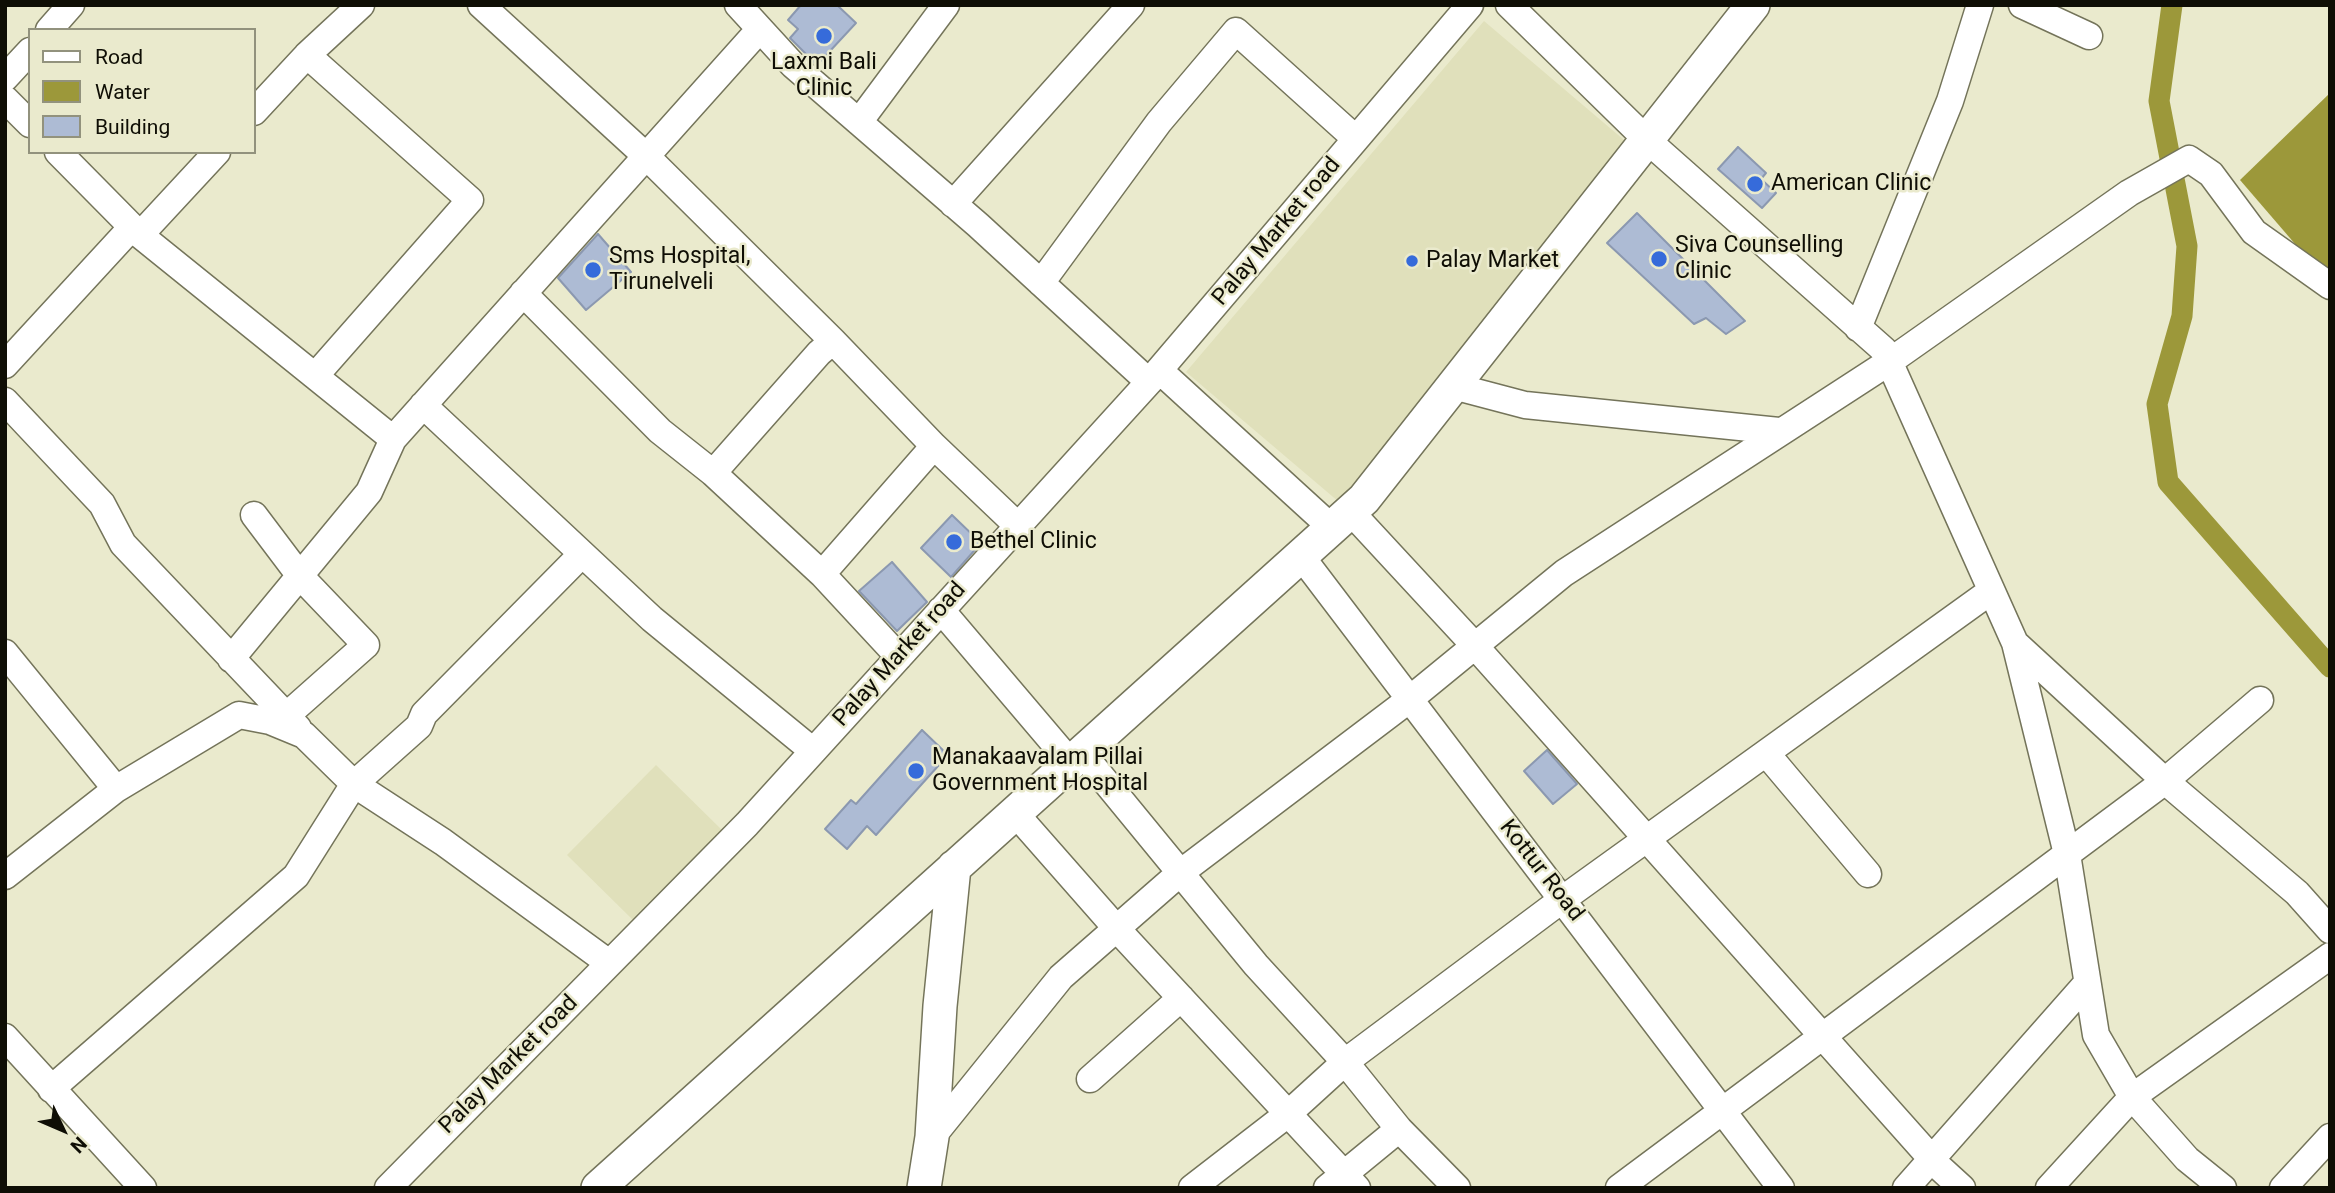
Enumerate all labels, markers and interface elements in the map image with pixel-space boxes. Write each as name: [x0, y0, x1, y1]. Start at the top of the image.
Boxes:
marker: Laxmi Bali Clinic: [814, 26, 834, 46]
legend: [28, 28, 256, 154]
text: Road: [95, 45, 143, 69]
place label: Laxmi Bali Clinic: [771, 49, 877, 103]
text: Water: [95, 80, 150, 104]
text: Building: [95, 115, 170, 139]
street label: Palay Market road: [1207, 152, 1347, 312]
place label: American Clinic: [1771, 170, 1931, 198]
marker: American Clinic: [1745, 174, 1765, 194]
place label: Siva Counselling Clinic: [1675, 232, 1843, 286]
place label: Sms Hospital, Tirunelveli: [609, 243, 750, 297]
place label: Palay Market: [1426, 247, 1559, 275]
marker: Siva Counselling Clinic: [1649, 249, 1669, 269]
marker: Palay Market: [1404, 253, 1420, 269]
marker: Sms Hospital, Tirunelveli: [583, 260, 603, 280]
place label: Bethel Clinic: [970, 528, 1097, 556]
marker: Bethel Clinic: [944, 532, 964, 552]
street label: Palay Market road: [828, 577, 972, 733]
place label: Manakaavalam Pillai Government Hospital: [932, 744, 1148, 798]
marker: Manakaavalam Pillai Government Hospital: [906, 761, 926, 781]
street label: Kottur Road: [1493, 815, 1589, 927]
street label: Palay Market road: [434, 990, 584, 1140]
north arrow: [28, 1095, 98, 1165]
text: N: [66, 1132, 91, 1158]

